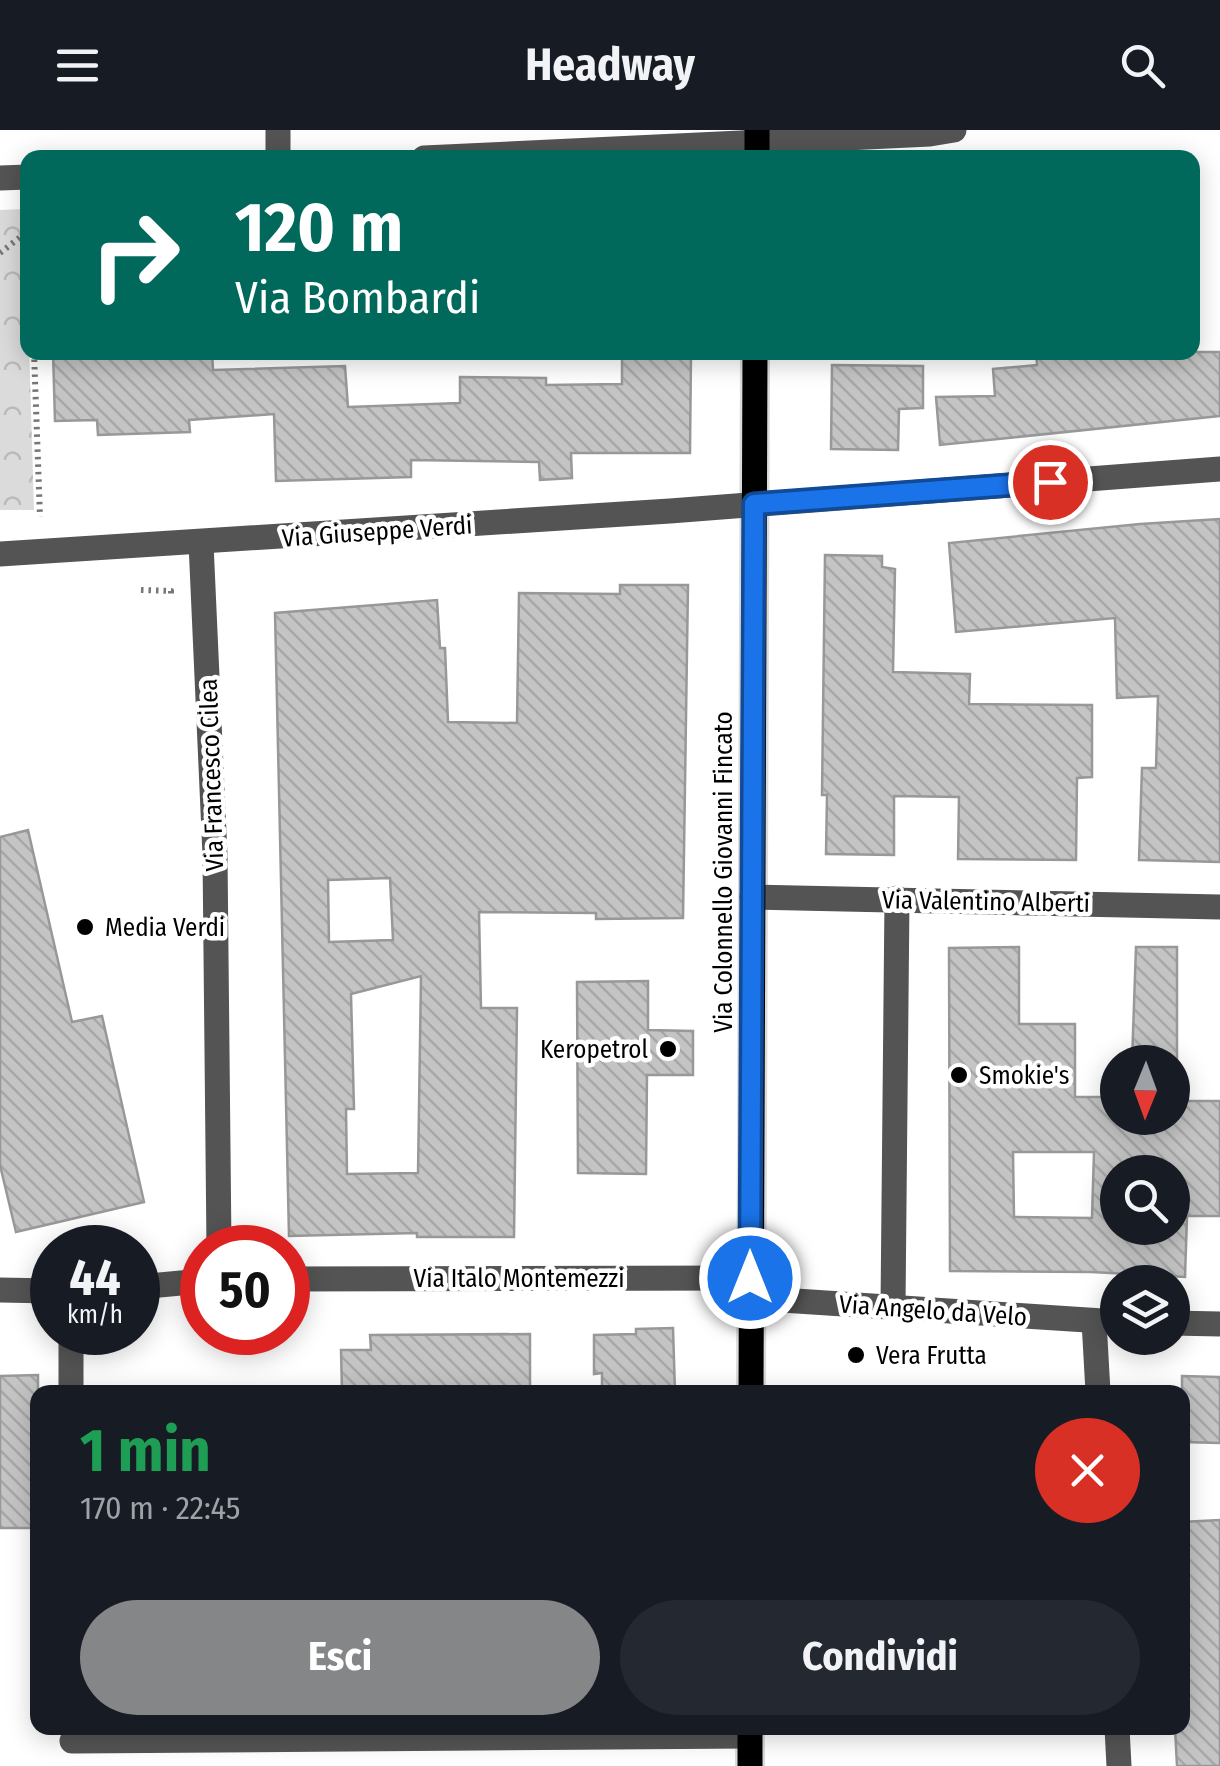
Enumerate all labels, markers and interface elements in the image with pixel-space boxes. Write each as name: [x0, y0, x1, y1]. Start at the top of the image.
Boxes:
icon: menu: [50, 38, 105, 93]
text: Headway: [525, 38, 695, 92]
icon: search: [1115, 38, 1170, 93]
text: 120 m: [235, 186, 403, 270]
icon: right: [70, 190, 200, 320]
text: Via Bombardi: [235, 271, 480, 325]
pin: [1008, 440, 1093, 525]
icon: arrive: [1023, 455, 1078, 510]
street label: Via Giuseppe Verdi: [281, 510, 473, 554]
street label: Via Francesco Cilea: [194, 678, 230, 872]
street label: Via Colonnello Giovanni Fincato: [709, 711, 739, 1033]
street label: Via Valentino Alberti: [882, 885, 1090, 919]
place label: Media Verdi: [105, 913, 225, 943]
marker: Media Verdi: [74, 916, 96, 938]
place label: Keropetrol: [540, 1035, 648, 1065]
marker: Keropetrol: [657, 1038, 679, 1060]
north arrow: [1100, 1045, 1190, 1135]
map controls: [1100, 1045, 1190, 1355]
place label: Smokie's: [979, 1061, 1069, 1091]
marker: Smokie's: [948, 1064, 970, 1086]
button: search: [1100, 1155, 1190, 1245]
speed limit sign: 50: [180, 1225, 310, 1355]
position arrow: [698, 1226, 802, 1330]
text: 44: [69, 1248, 121, 1308]
street label: Via Italo Montemezzi: [414, 1264, 624, 1294]
button: layers: [1100, 1265, 1190, 1355]
street label: Via Angelo da Velo: [838, 1289, 1028, 1333]
text: km/h: [67, 1300, 123, 1330]
place label: Vera Frutta: [876, 1341, 987, 1371]
marker: Vera Frutta: [845, 1344, 867, 1366]
text: 1 min: [80, 1415, 211, 1487]
button: close: [1035, 1418, 1140, 1523]
text: 170 m · 22:45: [80, 1489, 240, 1527]
button: Esci: [80, 1600, 600, 1715]
button: Condividi: [620, 1600, 1140, 1715]

